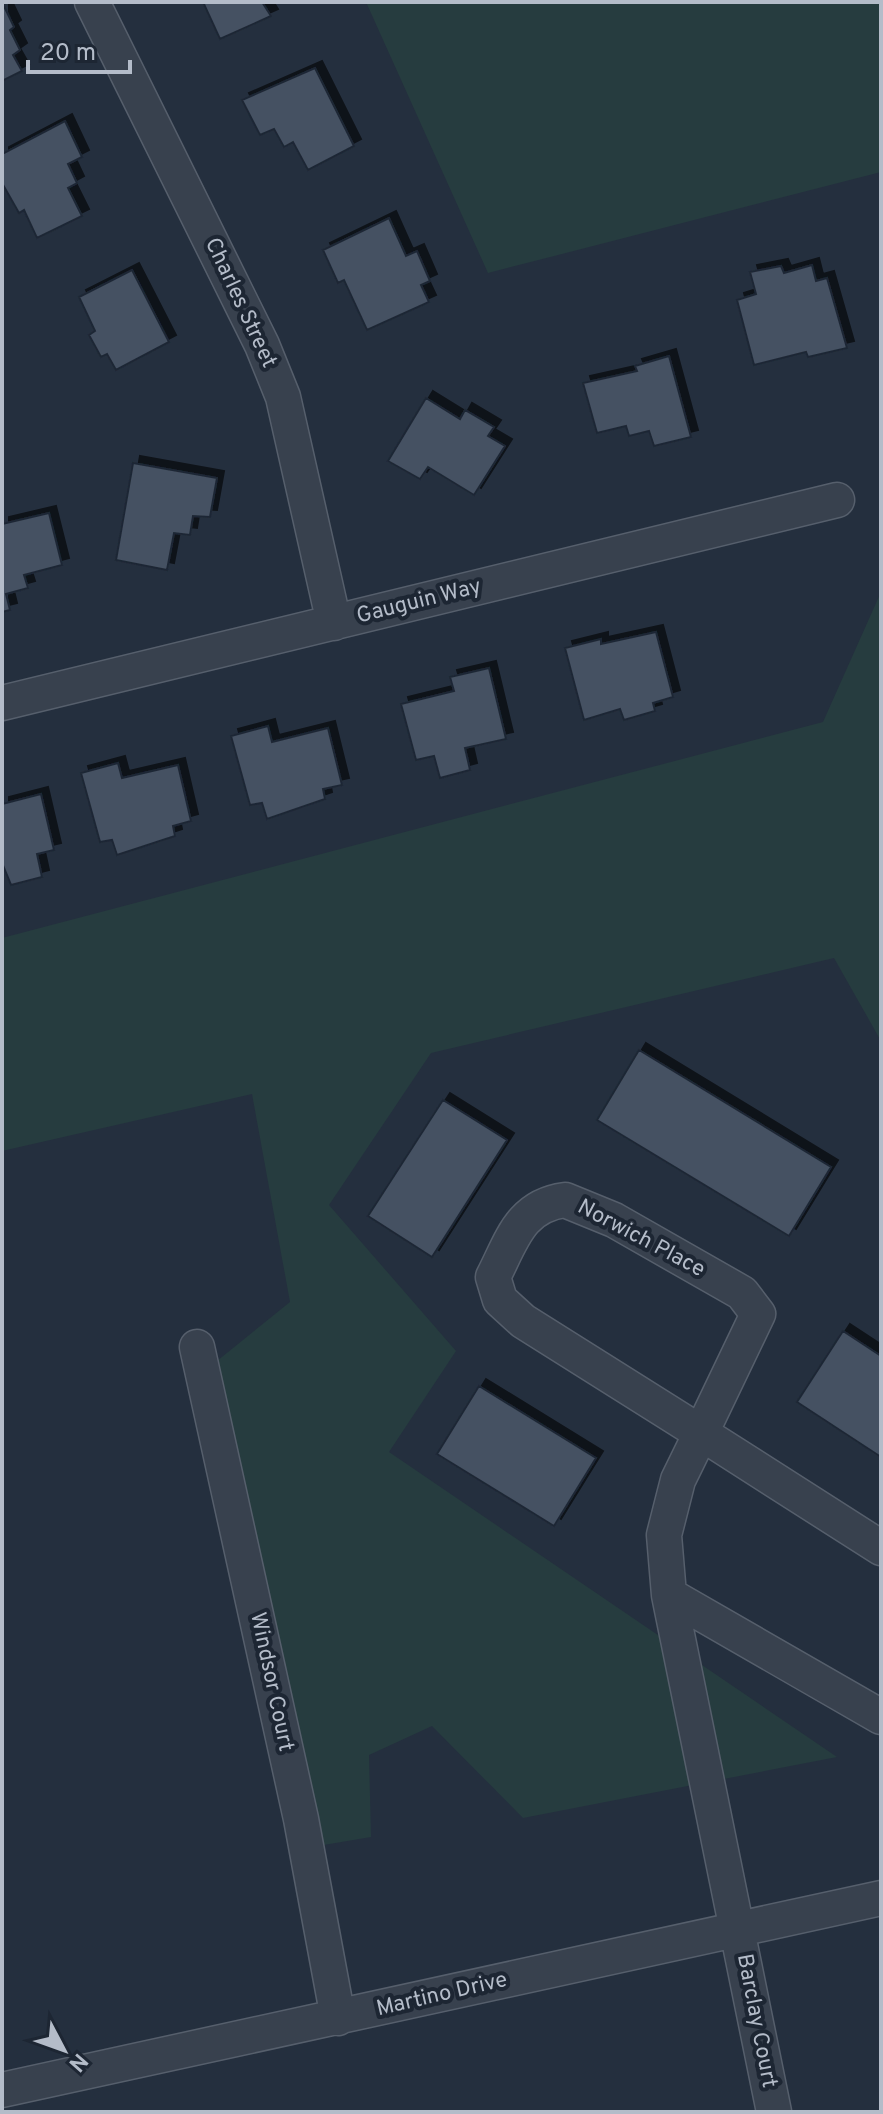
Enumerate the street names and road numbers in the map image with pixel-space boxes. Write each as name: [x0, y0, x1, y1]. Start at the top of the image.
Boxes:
street label: Charles Street: [198, 234, 282, 372]
street label: Gauguin Way: [354, 573, 484, 631]
street label: Norwich Place: [572, 1194, 710, 1284]
street label: Windsor Court: [243, 1610, 299, 1754]
street label: Barclay Court: [730, 1952, 782, 2090]
street label: Martino Drive: [374, 1967, 510, 2023]

